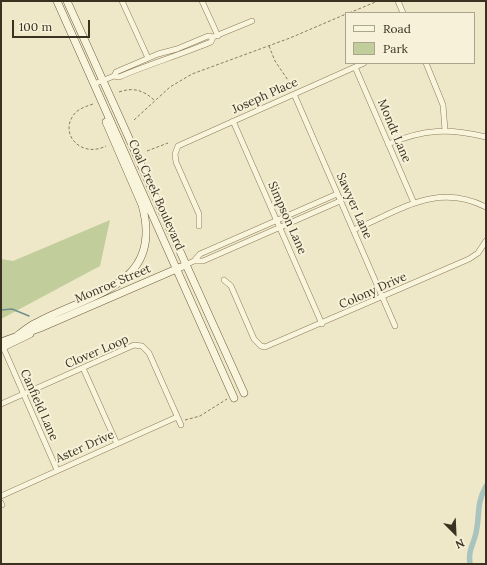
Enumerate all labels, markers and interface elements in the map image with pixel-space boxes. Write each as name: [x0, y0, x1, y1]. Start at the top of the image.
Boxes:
scale bar: [14, 12, 92, 38]
legend: [345, 12, 475, 64]
text: 100 m: [19, 19, 52, 34]
text: Road: [383, 21, 411, 36]
text: Park: [383, 41, 408, 56]
street label: Joseph Place: [230, 75, 300, 117]
street label: Mondt Lane: [374, 97, 414, 165]
street label: Coal Creek Boulevard: [125, 137, 187, 253]
street label: Sawyer Lane: [333, 171, 375, 241]
street label: Simpson Lane: [265, 179, 309, 257]
street label: Monroe Street: [73, 262, 153, 306]
street label: Colony Drive: [337, 270, 409, 312]
street label: Clover Loop: [63, 332, 131, 372]
street label: Canfield Lane: [17, 367, 61, 443]
street label: Aster Drive: [53, 428, 117, 466]
north arrow: [435, 513, 475, 553]
text: N: [453, 536, 467, 552]

